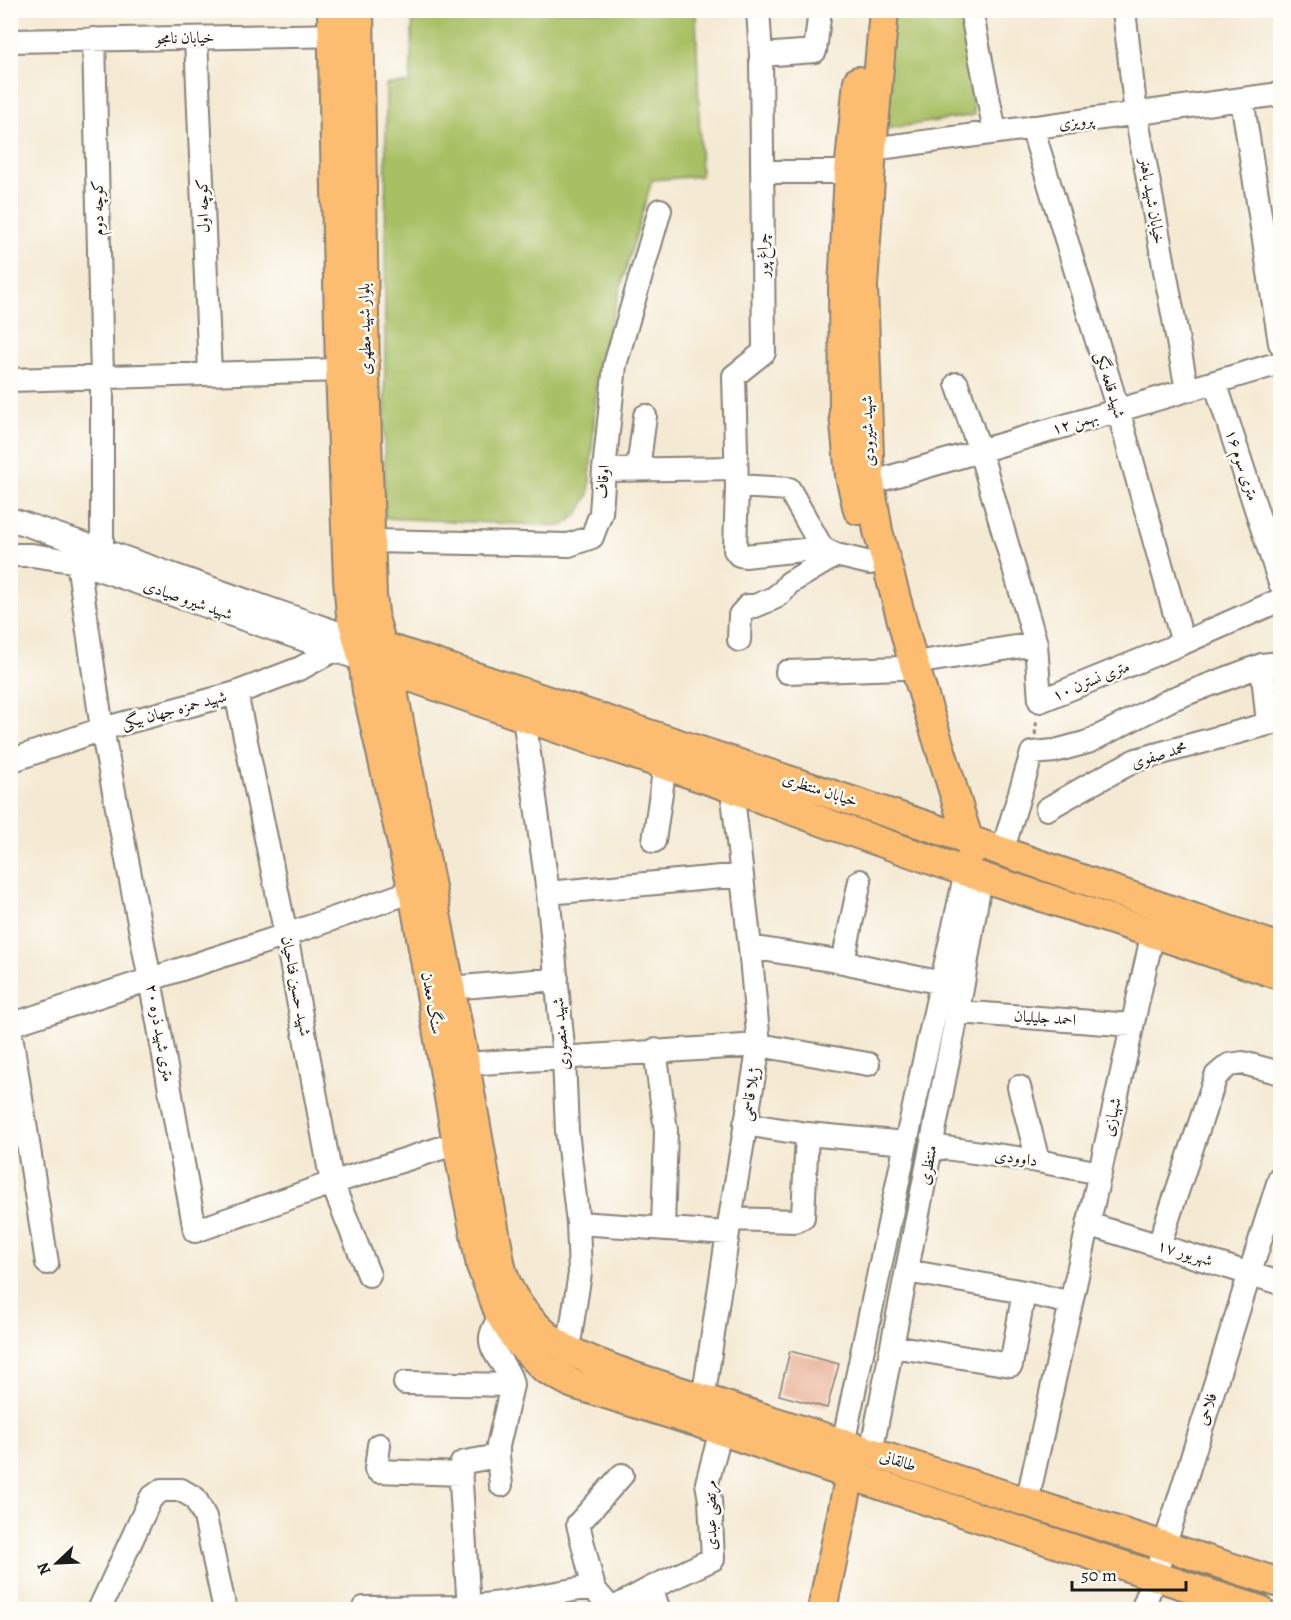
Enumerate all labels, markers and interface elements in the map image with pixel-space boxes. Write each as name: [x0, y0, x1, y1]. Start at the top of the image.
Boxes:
street label: خیابان نامجو: [153, 26, 215, 50]
street label: پرویزی: [1057, 109, 1097, 135]
street label: خیابان شهید باهنر: [1133, 154, 1170, 246]
street label: کوچه اول: [191, 178, 215, 234]
street label: کوچه دوم: [87, 180, 112, 236]
street label: چراغ پور: [752, 233, 776, 279]
street label: بلوار شهید مطهری: [353, 283, 377, 375]
street label: شهید قلعه نگی: [1089, 349, 1131, 421]
street label: شهید شیرودی: [856, 395, 880, 467]
street label: ۱۲ بهمن: [1049, 406, 1101, 440]
street label: ۱۶ متری سوم: [1217, 426, 1264, 505]
street label: اوقاف: [591, 464, 615, 500]
street label: شهید شیرو صیادی: [140, 574, 236, 626]
street label: ۱۰ متری نسترن: [1049, 656, 1133, 706]
street label: شهید حمزه جهان بیگی: [119, 685, 229, 735]
street label: محمد صفوی: [1128, 736, 1190, 774]
street label: خیابان منتظری: [780, 768, 860, 812]
street label: شهید حسین فتاحیان: [275, 934, 317, 1038]
street label: سنگ معدن: [416, 970, 448, 1036]
street label: ۲۰ متری شهید ذره: [141, 982, 179, 1084]
street label: شهید منصوری: [547, 997, 575, 1071]
street label: احمد جلیلیان: [1013, 1005, 1077, 1031]
street label: ژیلا قاسمی: [734, 1065, 766, 1123]
street label: شهبازی: [1097, 1096, 1127, 1138]
street label: منتظری: [913, 1143, 943, 1187]
street label: داوودی: [993, 1144, 1039, 1172]
street label: ۱۷ شهریور: [1154, 1234, 1216, 1272]
street label: فلاحی: [1191, 1390, 1223, 1428]
street label: طالقانی: [877, 1445, 919, 1477]
street label: مرتضی عبدی: [699, 1480, 723, 1550]
north arrow: [27, 1533, 87, 1593]
scale bar: [1072, 1554, 1186, 1592]
text: N: [32, 1558, 57, 1578]
text: 50 m: [1081, 1563, 1117, 1587]

